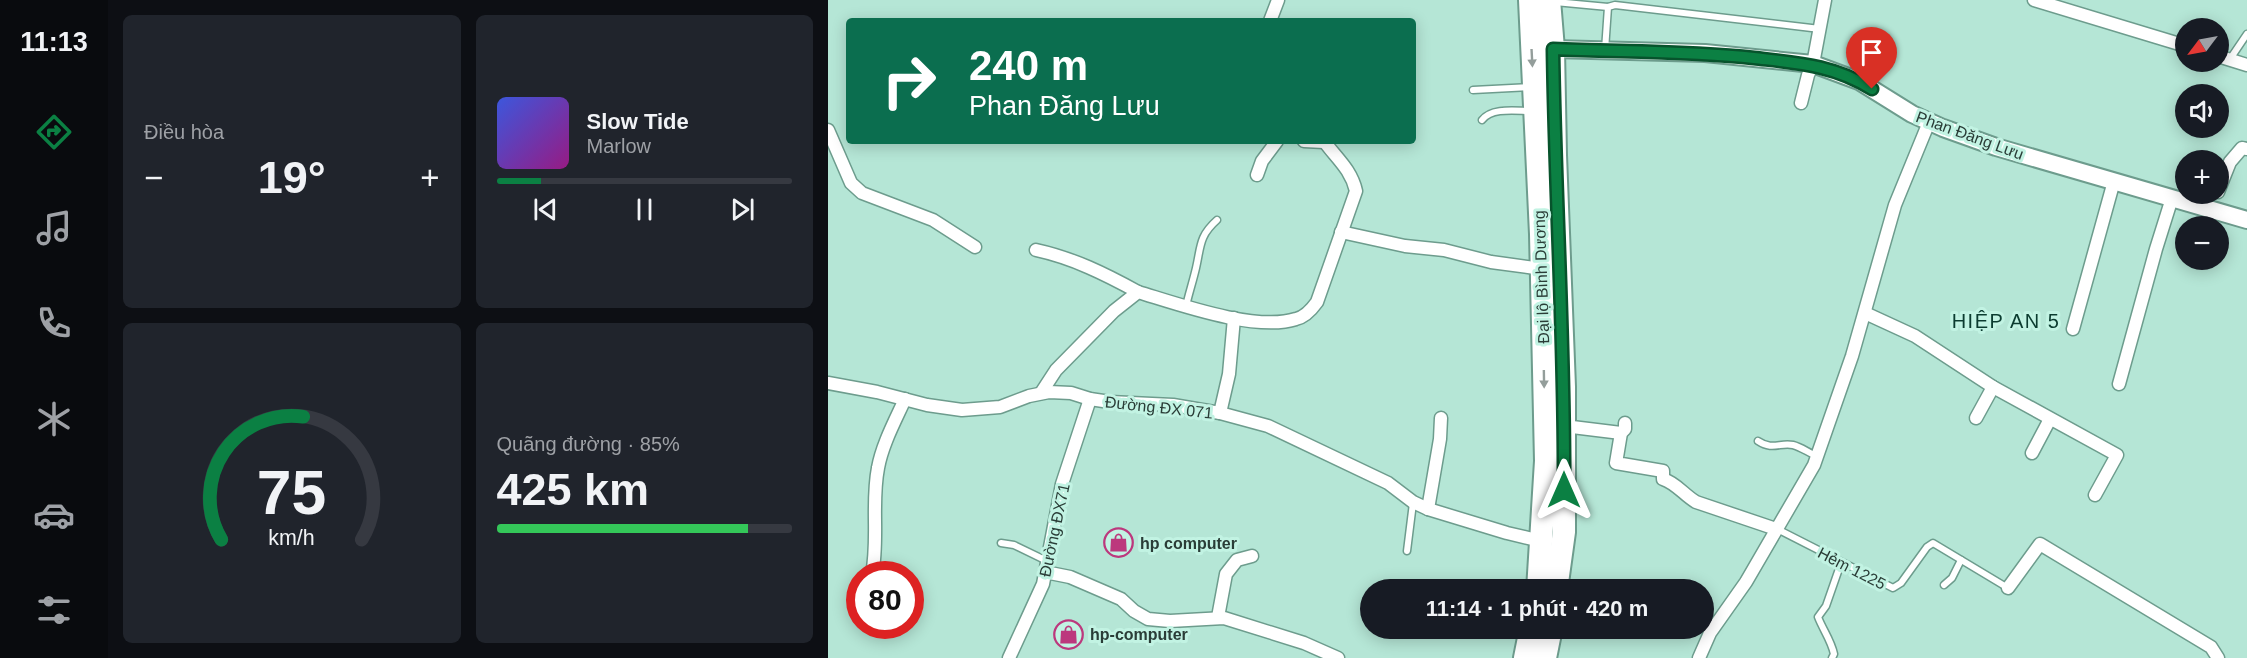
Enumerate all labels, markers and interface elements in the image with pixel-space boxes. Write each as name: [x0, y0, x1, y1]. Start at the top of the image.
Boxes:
north arrow: [2175, 18, 2229, 72]
map controls: [2175, 18, 2229, 270]
text: 11:13: [20, 27, 88, 57]
pin: [1846, 27, 1897, 89]
icon: arrive: [1855, 36, 1888, 69]
icon: right: [870, 42, 948, 120]
text: 240 m: [969, 42, 1088, 89]
one-way arrow: [1527, 49, 1536, 68]
button: sound: [2175, 84, 2229, 138]
text: Phan Đăng Lưu: [969, 91, 1160, 121]
street label: Phan Đăng Lưu: [1914, 108, 2026, 163]
text: Slow Tide: [587, 109, 689, 134]
icon: directions: [33, 111, 75, 153]
text: Điều hòa: [144, 121, 224, 143]
text: Marlow: [587, 135, 651, 157]
button: +: [2175, 150, 2229, 204]
text: 19°: [258, 152, 326, 203]
text: −: [144, 159, 163, 196]
text: +: [420, 159, 440, 196]
icon: previous: [529, 193, 562, 226]
icon: pause: [628, 193, 661, 226]
icon: next: [726, 193, 759, 226]
icon: music: [33, 207, 75, 249]
street label: Đại lộ Bình Dương: [1531, 210, 1552, 344]
button: −: [2175, 216, 2229, 270]
icon: phone: [33, 302, 75, 344]
district label: HIỆP AN 5: [1952, 310, 2060, 332]
one-way arrow: [1539, 370, 1549, 389]
street label: Đường ĐX 071: [1104, 393, 1214, 422]
icon: climate: [33, 398, 75, 440]
text: Quãng đường · 85%: [497, 433, 680, 455]
text: 75: [257, 458, 326, 527]
position arrow: [1532, 458, 1596, 522]
text: 425 km: [497, 464, 649, 515]
street label: Đường ĐX71: [1036, 482, 1073, 578]
icon: car: [33, 494, 75, 536]
text: km/h: [269, 526, 315, 550]
shop icon: hp computer: [1103, 527, 1135, 559]
place label: hp computer: [1140, 535, 1237, 552]
street label: Hẻm 1225: [1815, 544, 1889, 593]
speed limit sign: 80: [846, 561, 924, 639]
icon: filters: [33, 589, 75, 631]
text: 11:14 · 1 phút · 420 m: [1426, 596, 1648, 621]
shop icon: hp-computer: [1053, 618, 1085, 650]
place label: hp-computer: [1090, 626, 1188, 643]

